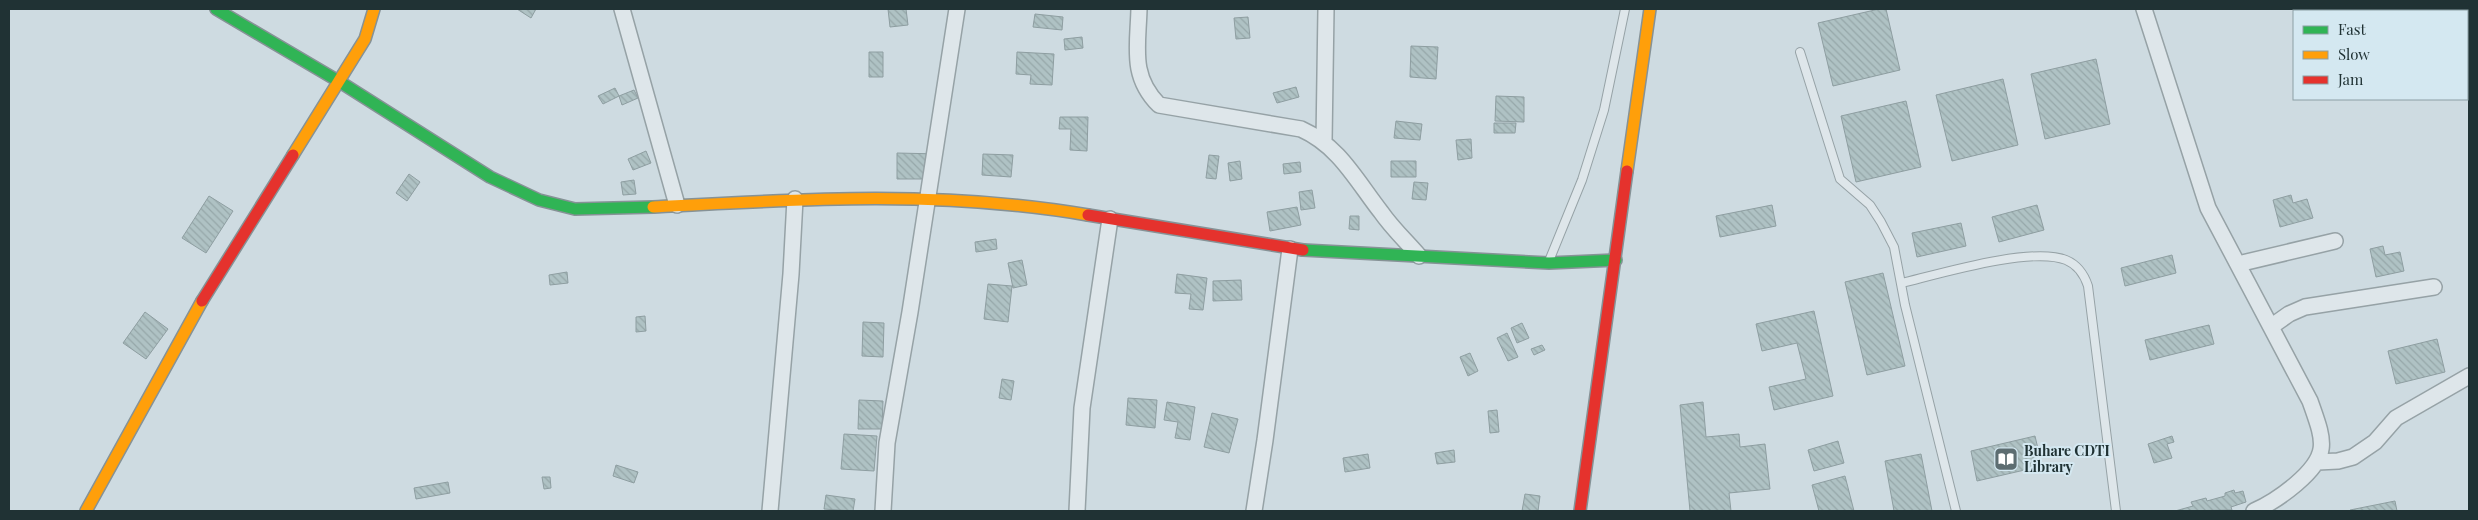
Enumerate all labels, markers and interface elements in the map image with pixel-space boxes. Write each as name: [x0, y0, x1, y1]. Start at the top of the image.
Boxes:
legend: [2293, 10, 2468, 100]
text: Fast: [2338, 19, 2367, 39]
text: Slow: [2338, 44, 2370, 64]
text: Jam: [2337, 69, 2364, 89]
place label: Buhare CDTI Library: [2024, 441, 2110, 476]
library icon: Buhare CDTI Library: [1993, 446, 2019, 472]

